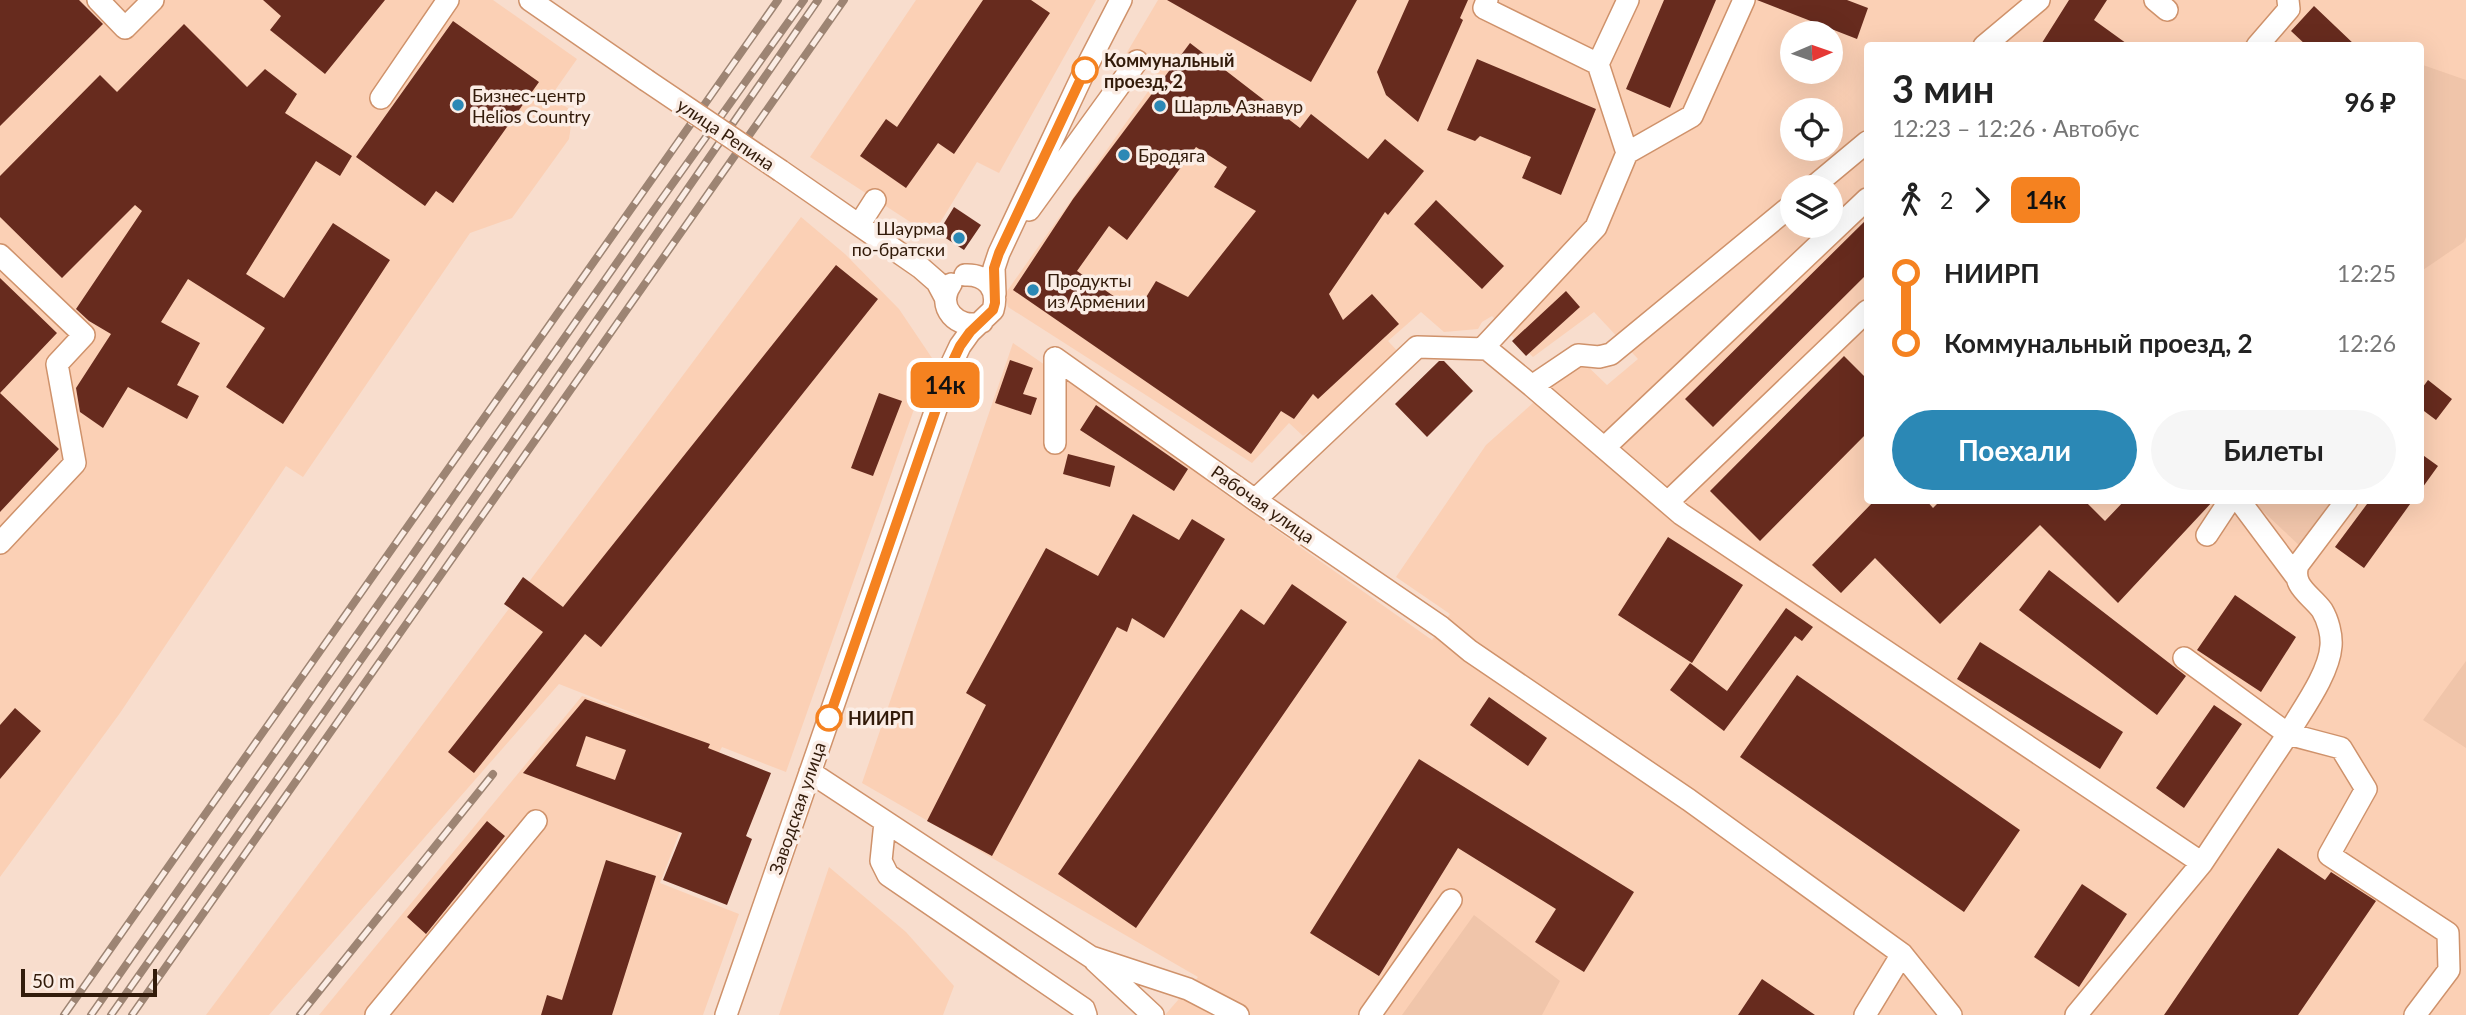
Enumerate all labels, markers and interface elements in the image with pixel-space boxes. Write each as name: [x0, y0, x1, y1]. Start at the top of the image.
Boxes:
north arrow: [1780, 21, 1843, 84]
map controls: [1780, 21, 1843, 238]
place label: Коммунальный проезд, 2: [1104, 49, 1234, 92]
marker: Коммунальный проезд, 2: [1072, 57, 1098, 83]
text: 3 мин: [1892, 65, 1994, 111]
place label: Бизнес-центр Helios Country: [472, 84, 591, 127]
text: 96 ₽: [2344, 86, 2396, 118]
street label: улица Репина: [673, 93, 779, 175]
place label: Шарль Азнавур: [1174, 95, 1303, 117]
marker: Бизнес-центр Helios Country: [450, 97, 466, 113]
marker: Шарль Азнавур: [1152, 98, 1168, 114]
button: locate: [1780, 98, 1843, 161]
text: 12:23 – 12:26 · Автобус: [1892, 114, 2140, 142]
place label: Бродяга: [1138, 144, 1205, 166]
marker: Бродяга: [1116, 147, 1132, 163]
button: layers: [1780, 175, 1843, 238]
icon: walk: [1892, 181, 1930, 219]
icon: forward: [1963, 181, 2001, 219]
text: 14к: [2025, 185, 2066, 214]
text: 2: [1940, 186, 1953, 214]
place label: Шаурма по-братски: [852, 217, 945, 260]
marker: Шаурма по-братски: [951, 230, 967, 246]
text: НИИРП: [1944, 257, 2040, 289]
text: 12:25: [2337, 259, 2396, 287]
place label: Продукты из Армении: [1047, 269, 1145, 312]
marker: Продукты из Армении: [1025, 282, 1041, 298]
text: Коммунальный проезд, 2: [1944, 327, 2253, 359]
text: 12:26: [2337, 329, 2396, 357]
line badge: 14к: [905, 362, 985, 408]
text: 14к: [925, 370, 965, 399]
button: Поехали: [1892, 410, 2137, 490]
button: Билеты: [2151, 410, 2396, 490]
street label: Рабочая улица: [1207, 460, 1319, 548]
marker: НИИРП: [816, 705, 842, 731]
place label: НИИРП: [848, 707, 914, 729]
street label: Заводская улица: [764, 739, 830, 877]
scale bar: [21, 966, 158, 998]
text: 50 m: [32, 969, 75, 992]

